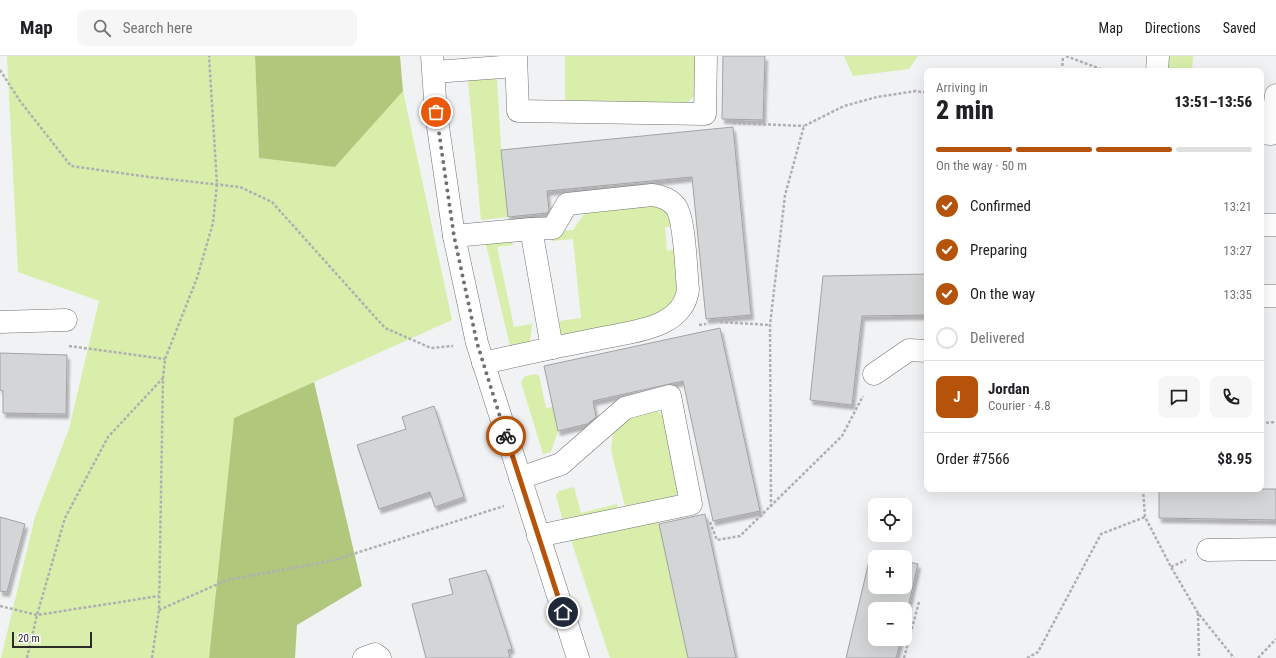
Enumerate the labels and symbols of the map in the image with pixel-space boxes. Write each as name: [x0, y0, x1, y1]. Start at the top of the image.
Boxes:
pin: [419, 95, 453, 129]
courier: [486, 416, 526, 456]
pin: [546, 595, 580, 629]
scale bar: [12, 630, 92, 649]

